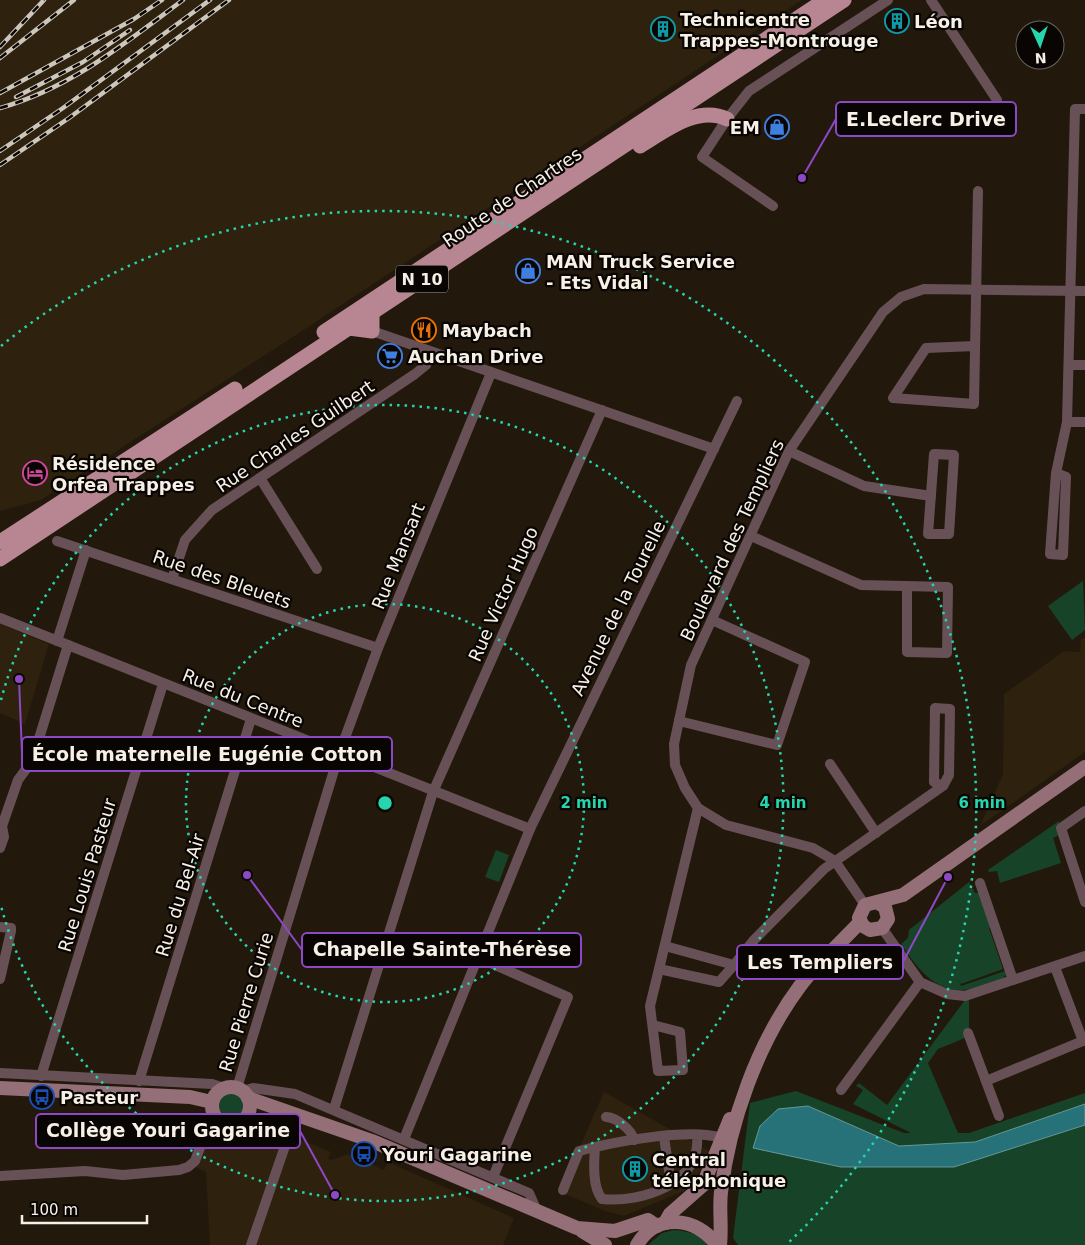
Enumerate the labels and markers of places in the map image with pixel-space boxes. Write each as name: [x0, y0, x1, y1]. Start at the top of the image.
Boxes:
building icon: Léon: [884, 8, 910, 34]
place label: Technicentre Trappes-Montrouge: [680, 9, 878, 51]
place label: Léon: [914, 11, 963, 32]
building icon: Technicentre Trappes-Montrouge: [650, 16, 676, 42]
callout: E.Leclerc Drive: [836, 102, 1016, 136]
shop icon: EM: [764, 114, 790, 140]
place label: EM: [730, 117, 760, 138]
place label: MAN Truck Service - Ets Vidal: [546, 251, 735, 293]
shop icon: MAN Truck Service - Ets Vidal: [515, 258, 541, 284]
restaurant icon: Maybach: [411, 317, 437, 343]
place label: Maybach: [442, 320, 532, 341]
supermarket icon: Auchan Drive: [377, 343, 403, 369]
place label: Auchan Drive: [408, 346, 543, 367]
place label: Résidence Orfea Trappes: [52, 453, 195, 495]
hotel icon: Résidence Orfea Trappes: [22, 460, 48, 486]
callout: École maternelle Eugénie Cotton: [22, 737, 392, 771]
centre of rings: [376, 794, 394, 812]
callout: Chapelle Sainte-Thérèse: [302, 933, 581, 967]
callout: Les Templiers: [737, 945, 903, 979]
bus stop icon: Pasteur: [29, 1084, 55, 1110]
place label: Pasteur: [60, 1087, 138, 1108]
callout: Collège Youri Gagarine: [36, 1114, 300, 1148]
bus stop icon: Youri Gagarine: [351, 1141, 377, 1167]
place label: Youri Gagarine: [381, 1144, 532, 1165]
place label: Central téléphonique: [652, 1149, 786, 1191]
building icon: Central téléphonique: [622, 1156, 648, 1182]

